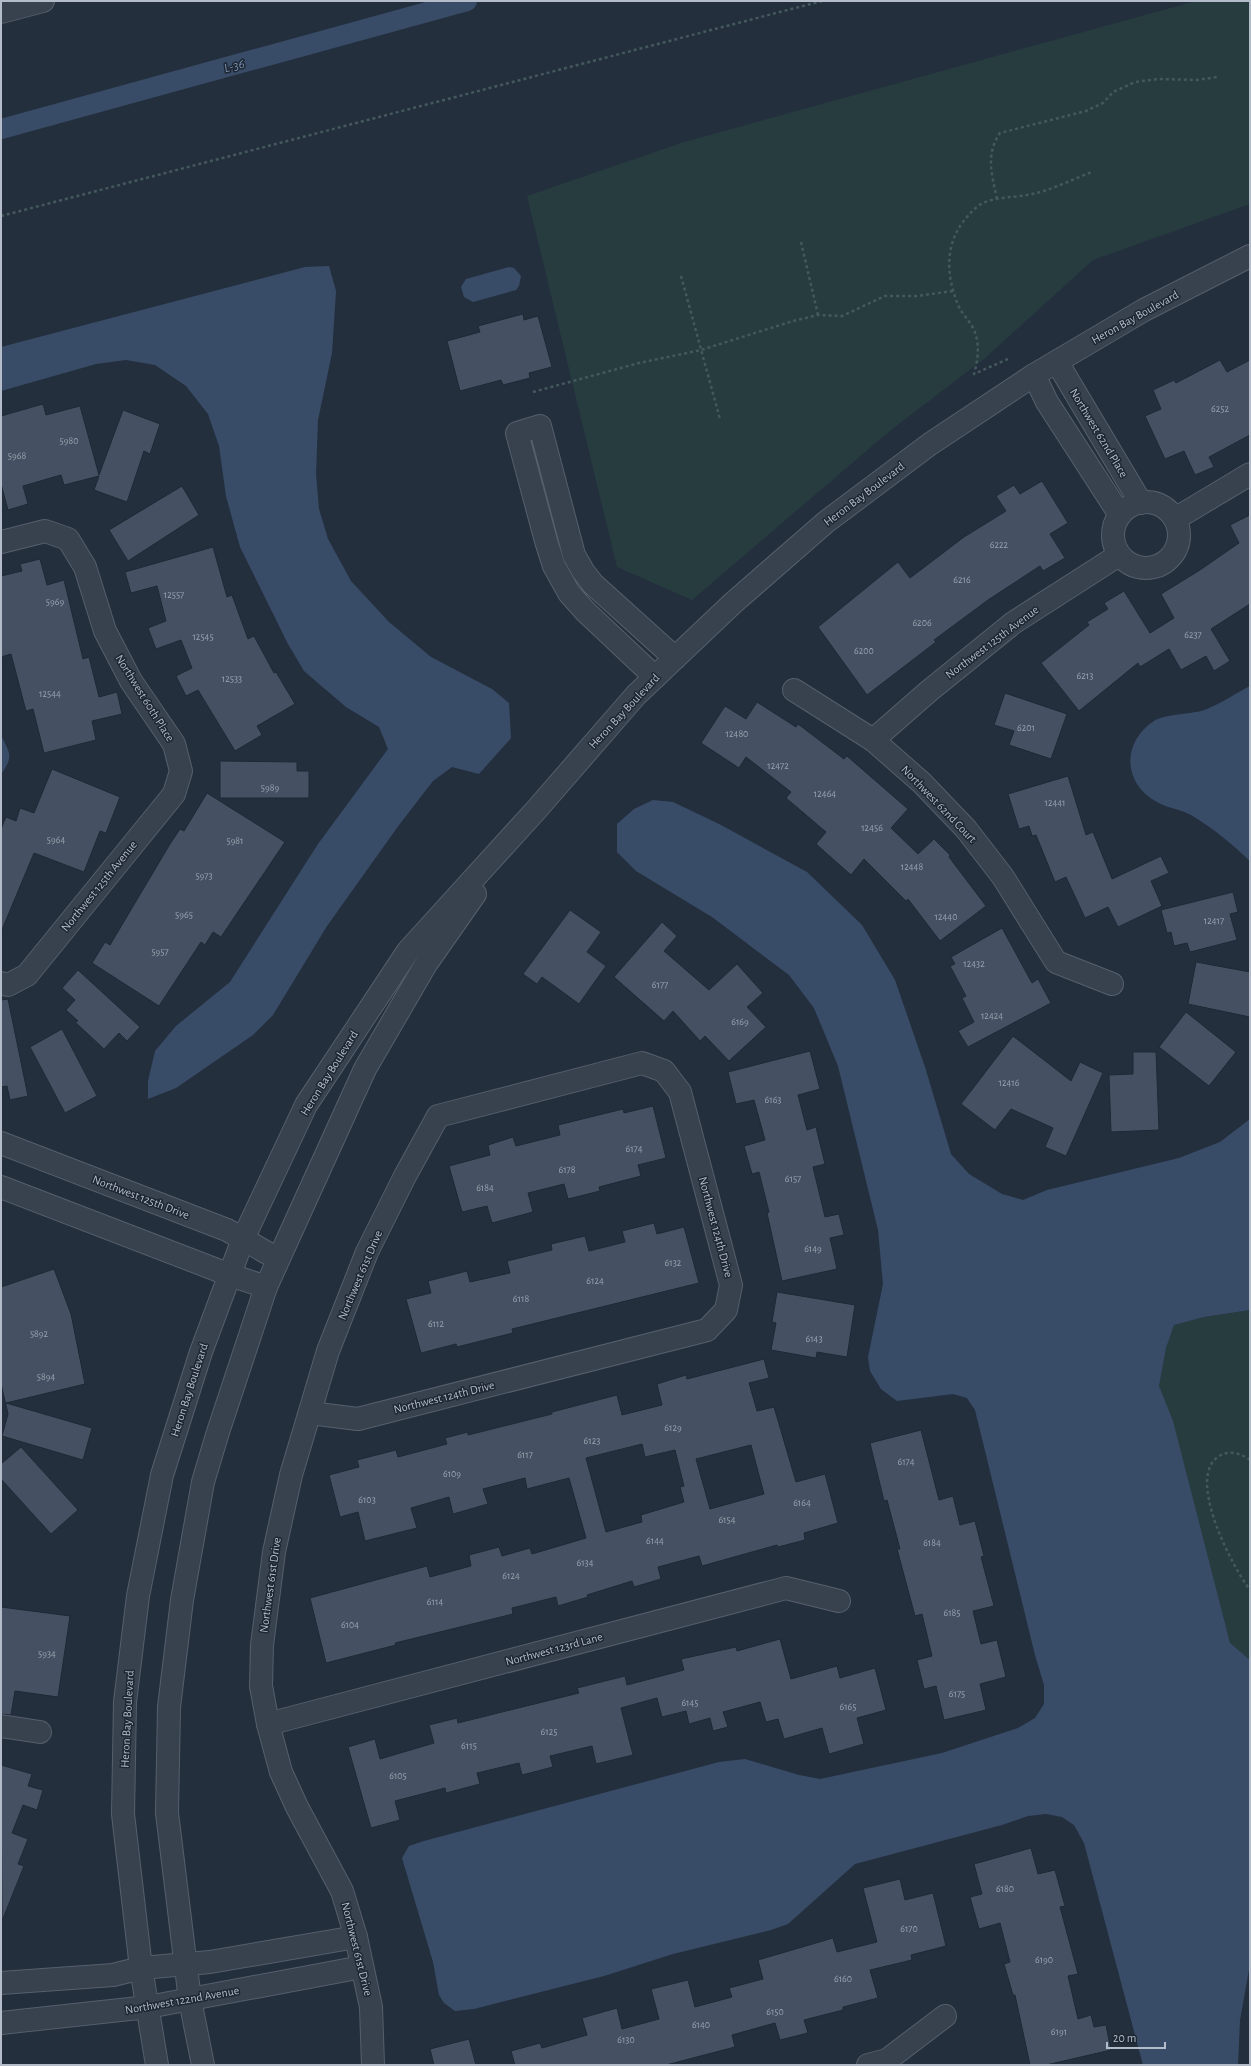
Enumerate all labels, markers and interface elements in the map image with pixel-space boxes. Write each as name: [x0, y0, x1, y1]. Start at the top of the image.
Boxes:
water label: L-36: [223, 57, 246, 75]
street label: Heron Bay Boulevard: [1089, 288, 1181, 347]
street label: Northwest 62nd Place: [1068, 386, 1130, 480]
house number: 6252: [1211, 404, 1229, 414]
house number: 5980: [60, 436, 78, 446]
house number: 5968: [8, 451, 26, 461]
street label: Heron Bay Boulevard: [821, 460, 907, 529]
house number: 6222: [990, 540, 1009, 550]
house number: 6216: [953, 575, 971, 585]
house number: 12557: [164, 590, 184, 600]
house number: 5969: [46, 597, 64, 607]
street label: Northwest 125th Avenue: [943, 603, 1041, 681]
house number: 6206: [912, 618, 932, 628]
house number: 6237: [1184, 630, 1202, 640]
house number: 12545: [192, 632, 214, 642]
house number: 6200: [854, 646, 874, 656]
street label: Northwest 60th Place: [113, 652, 177, 744]
street label: Heron Bay Boulevard: [586, 671, 662, 751]
house number: 6213: [1077, 671, 1093, 681]
house number: 12533: [222, 674, 242, 684]
house number: 12544: [39, 689, 61, 699]
house number: 6201: [1017, 723, 1035, 733]
house number: 12480: [726, 729, 748, 739]
house number: 12472: [767, 761, 789, 771]
street label: Northwest 62nd Court: [899, 763, 979, 845]
house number: 5989: [261, 783, 279, 793]
house number: 12464: [814, 789, 836, 799]
house number: 12441: [1044, 798, 1066, 808]
house number: 12456: [861, 823, 883, 833]
house number: 5964: [47, 835, 65, 845]
house number: 5981: [226, 836, 244, 846]
street label: Northwest 125th Avenue: [59, 838, 139, 934]
house number: 12448: [901, 862, 923, 872]
house number: 5973: [195, 871, 213, 881]
house number: 5965: [175, 910, 193, 920]
house number: 12440: [935, 912, 957, 922]
house number: 12417: [1204, 916, 1224, 926]
house number: 5957: [151, 947, 169, 957]
house number: 12432: [963, 959, 985, 969]
house number: 6177: [652, 980, 668, 990]
house number: 12424: [981, 1011, 1003, 1021]
house number: 6169: [731, 1017, 749, 1027]
street label: Heron Bay Boulevard: [298, 1028, 361, 1118]
house number: 12416: [999, 1078, 1020, 1088]
house number: 6163: [765, 1095, 781, 1105]
house number: 6174: [625, 1144, 643, 1154]
house number: 6178: [558, 1165, 576, 1175]
street label: Northwest 125th Drive: [91, 1173, 191, 1221]
house number: 6157: [785, 1174, 801, 1184]
street label: Northwest 124th Drive: [697, 1175, 735, 1279]
house number: 6184: [476, 1183, 494, 1193]
street label: Northwest 61st Drive: [336, 1228, 384, 1322]
house number: 6149: [804, 1244, 822, 1254]
house number: 6132: [665, 1258, 682, 1268]
house number: 6124: [586, 1276, 604, 1286]
house number: 6118: [513, 1294, 529, 1304]
house number: 6112: [428, 1319, 445, 1329]
house number: 5892: [30, 1329, 49, 1339]
house number: 6143: [805, 1334, 823, 1344]
street label: Heron Bay Boulevard: [168, 1342, 211, 1439]
house number: 5894: [37, 1372, 55, 1382]
street label: Northwest 124th Drive: [392, 1379, 496, 1415]
house number: 6129: [664, 1423, 682, 1433]
house number: 6123: [584, 1436, 600, 1446]
house number: 6117: [517, 1450, 533, 1460]
house number: 6174: [897, 1457, 915, 1467]
house number: 6109: [443, 1469, 461, 1479]
house number: 6103: [358, 1495, 376, 1505]
house number: 6164: [793, 1498, 811, 1508]
house number: 6154: [718, 1515, 736, 1525]
house number: 6144: [646, 1536, 664, 1546]
street label: Northwest 61st Drive: [257, 1537, 283, 1633]
house number: 6184: [923, 1538, 941, 1548]
house number: 6134: [576, 1558, 594, 1568]
house number: 6124: [502, 1571, 520, 1581]
house number: 6114: [427, 1597, 443, 1607]
house number: 6185: [943, 1608, 961, 1618]
house number: 6104: [341, 1620, 359, 1630]
street label: Northwest 123rd Lane: [504, 1630, 604, 1668]
house number: 5934: [38, 1649, 56, 1659]
street label: Heron Bay Boulevard: [118, 1670, 137, 1768]
house number: 6175: [949, 1689, 965, 1699]
house number: 6145: [681, 1698, 699, 1708]
house number: 6165: [839, 1702, 857, 1712]
house number: 6125: [541, 1727, 557, 1737]
house number: 6115: [461, 1741, 477, 1751]
house number: 6105: [389, 1771, 407, 1781]
house number: 6180: [996, 1884, 1014, 1894]
street label: Northwest 61st Drive: [340, 1901, 374, 1997]
house number: 6170: [900, 1924, 918, 1934]
house number: 6190: [1035, 1955, 1053, 1965]
house number: 6160: [834, 1974, 852, 1984]
street label: Northwest 122nd Avenue: [124, 1984, 240, 2016]
house number: 6150: [766, 2007, 784, 2017]
house number: 6140: [692, 2020, 710, 2030]
scale bar: [1107, 2024, 1165, 2050]
house number: 6191: [1051, 2027, 1067, 2037]
text: 20 m: [1113, 2032, 1136, 2044]
house number: 6130: [617, 2035, 635, 2045]

